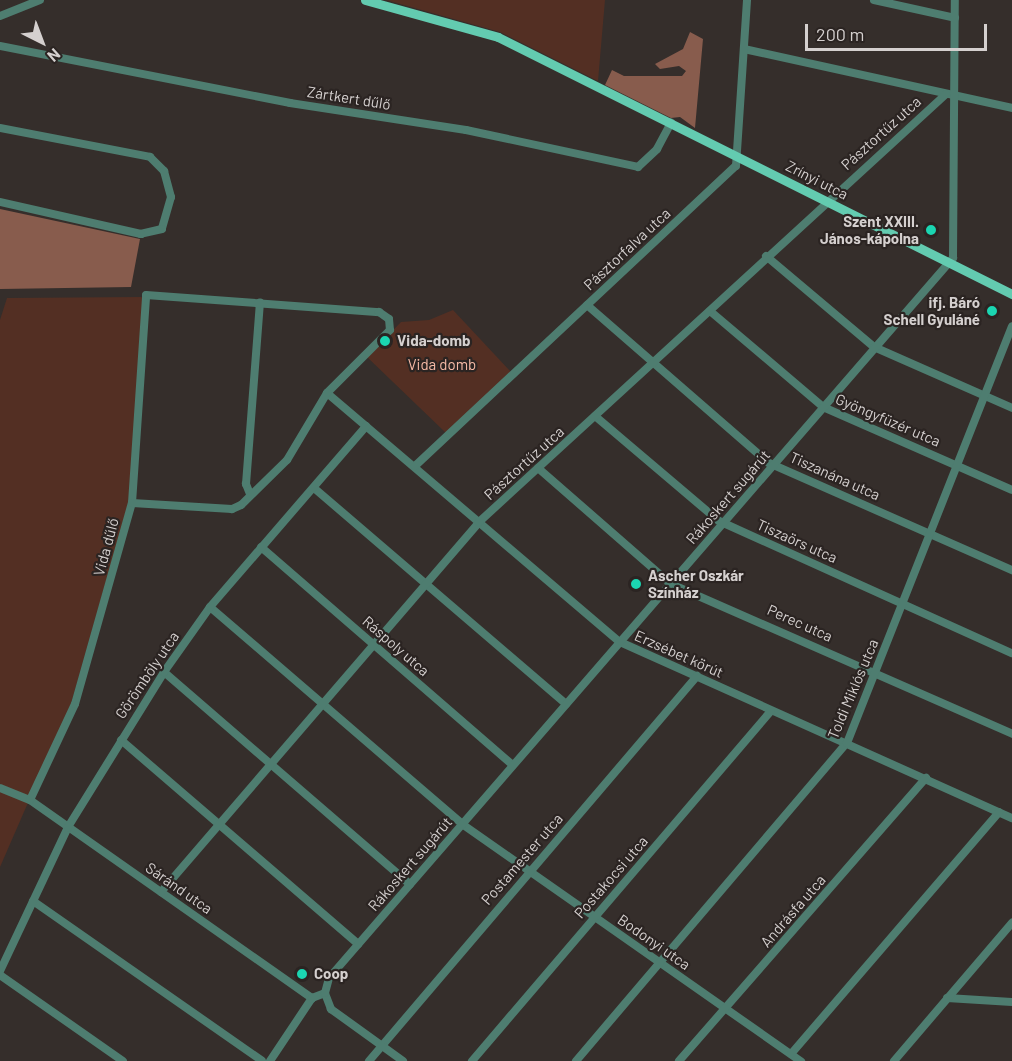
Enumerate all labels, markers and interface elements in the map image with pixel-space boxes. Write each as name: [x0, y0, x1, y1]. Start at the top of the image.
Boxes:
north arrow: [12, 12, 72, 72]
scale bar: [808, 12, 990, 50]
text: 200 m: [816, 23, 864, 45]
text: N: [44, 45, 65, 66]
street label: Zártkert dűlő: [306, 83, 392, 113]
street label: Pásztortűz utca: [837, 92, 925, 174]
street label: Zrínyi utca: [783, 157, 851, 203]
street label: Pásztorfalva utca: [580, 204, 674, 294]
place label: Szent XXIII. János-kápolna: [820, 212, 919, 247]
marker: Szent XXIII. János-kápolna: [924, 223, 938, 237]
place label: ifj. Báró Schell Gyuláné: [884, 293, 980, 328]
marker: ifj. Báró Schell Gyuláné: [985, 304, 999, 318]
place label: Vida-domb: [397, 332, 471, 350]
marker: Vida-domb: [378, 334, 392, 348]
park label: Vida domb: [408, 356, 476, 374]
street label: Gyöngyfüzér utca: [833, 390, 943, 450]
street label: Pásztortűz utca: [480, 422, 568, 504]
street label: Rákoskert sugárút: [682, 446, 774, 548]
street label: Tiszanána utca: [787, 448, 883, 504]
street label: Tiszaörs utca: [754, 515, 840, 567]
street label: Vida dűlő: [90, 516, 122, 578]
place label: Ascher Oszkár Színház: [648, 566, 744, 601]
marker: Ascher Oszkár Színház: [629, 577, 643, 591]
street label: Perec utca: [765, 601, 835, 645]
street label: Ráspoly utca: [359, 612, 433, 680]
street label: Erzsébet körút: [632, 626, 726, 682]
street label: Görömböly utca: [111, 628, 183, 722]
street label: Toldi Miklós utca: [824, 636, 882, 742]
street label: Postamester utca: [478, 810, 566, 908]
street label: Rákoskert sugárút: [364, 813, 456, 915]
street label: Postakocsi utca: [570, 832, 652, 922]
street label: Sáránd utca: [142, 858, 216, 918]
street label: Andrásfa utca: [757, 871, 829, 951]
street label: Bodonyi utca: [614, 910, 694, 974]
place label: Coop: [314, 965, 348, 983]
marker: Coop: [295, 967, 309, 981]

